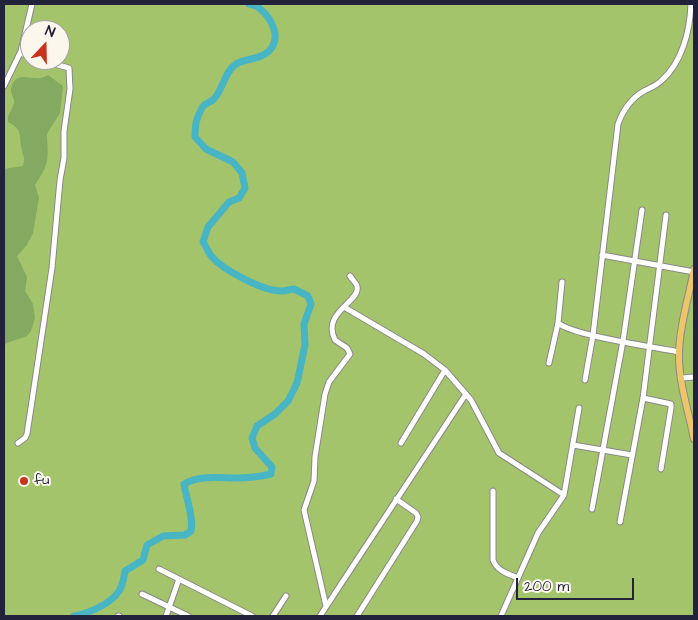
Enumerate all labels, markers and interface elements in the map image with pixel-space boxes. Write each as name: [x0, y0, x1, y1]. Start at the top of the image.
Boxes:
north arrow: [20, 20, 70, 70]
text: N: [42, 21, 58, 43]
place label: fu: [34, 473, 49, 489]
marker: fu: [18, 475, 30, 487]
scale bar: [518, 568, 636, 600]
text: 200 m: [524, 576, 569, 597]

